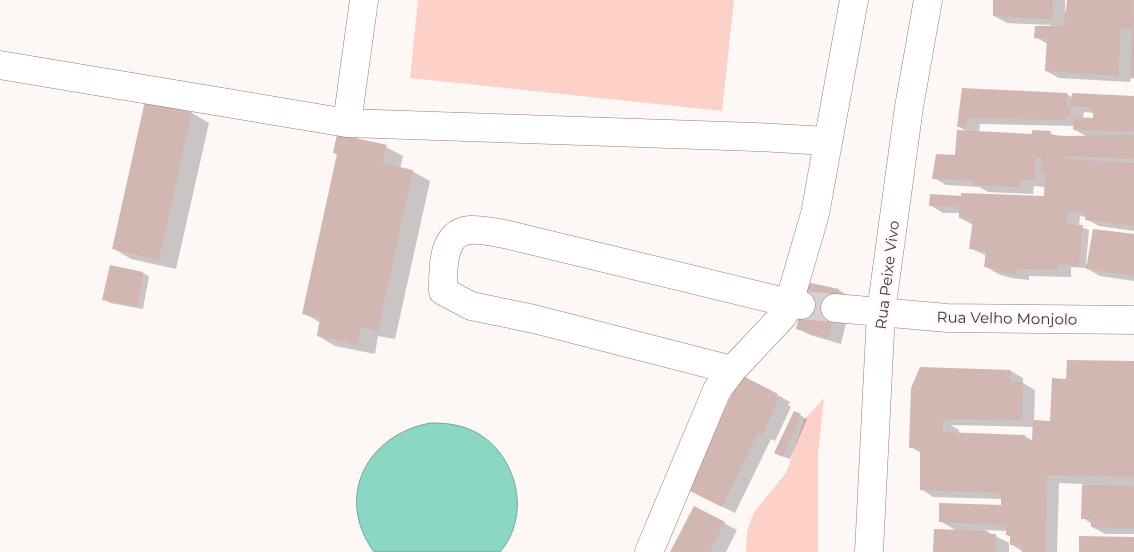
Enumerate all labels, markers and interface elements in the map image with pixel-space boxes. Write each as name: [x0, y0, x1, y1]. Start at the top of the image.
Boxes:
street label: Rua Peixe Vivo: [871, 219, 903, 331]
street label: Rua Velho Monjolo: [936, 307, 1078, 329]

